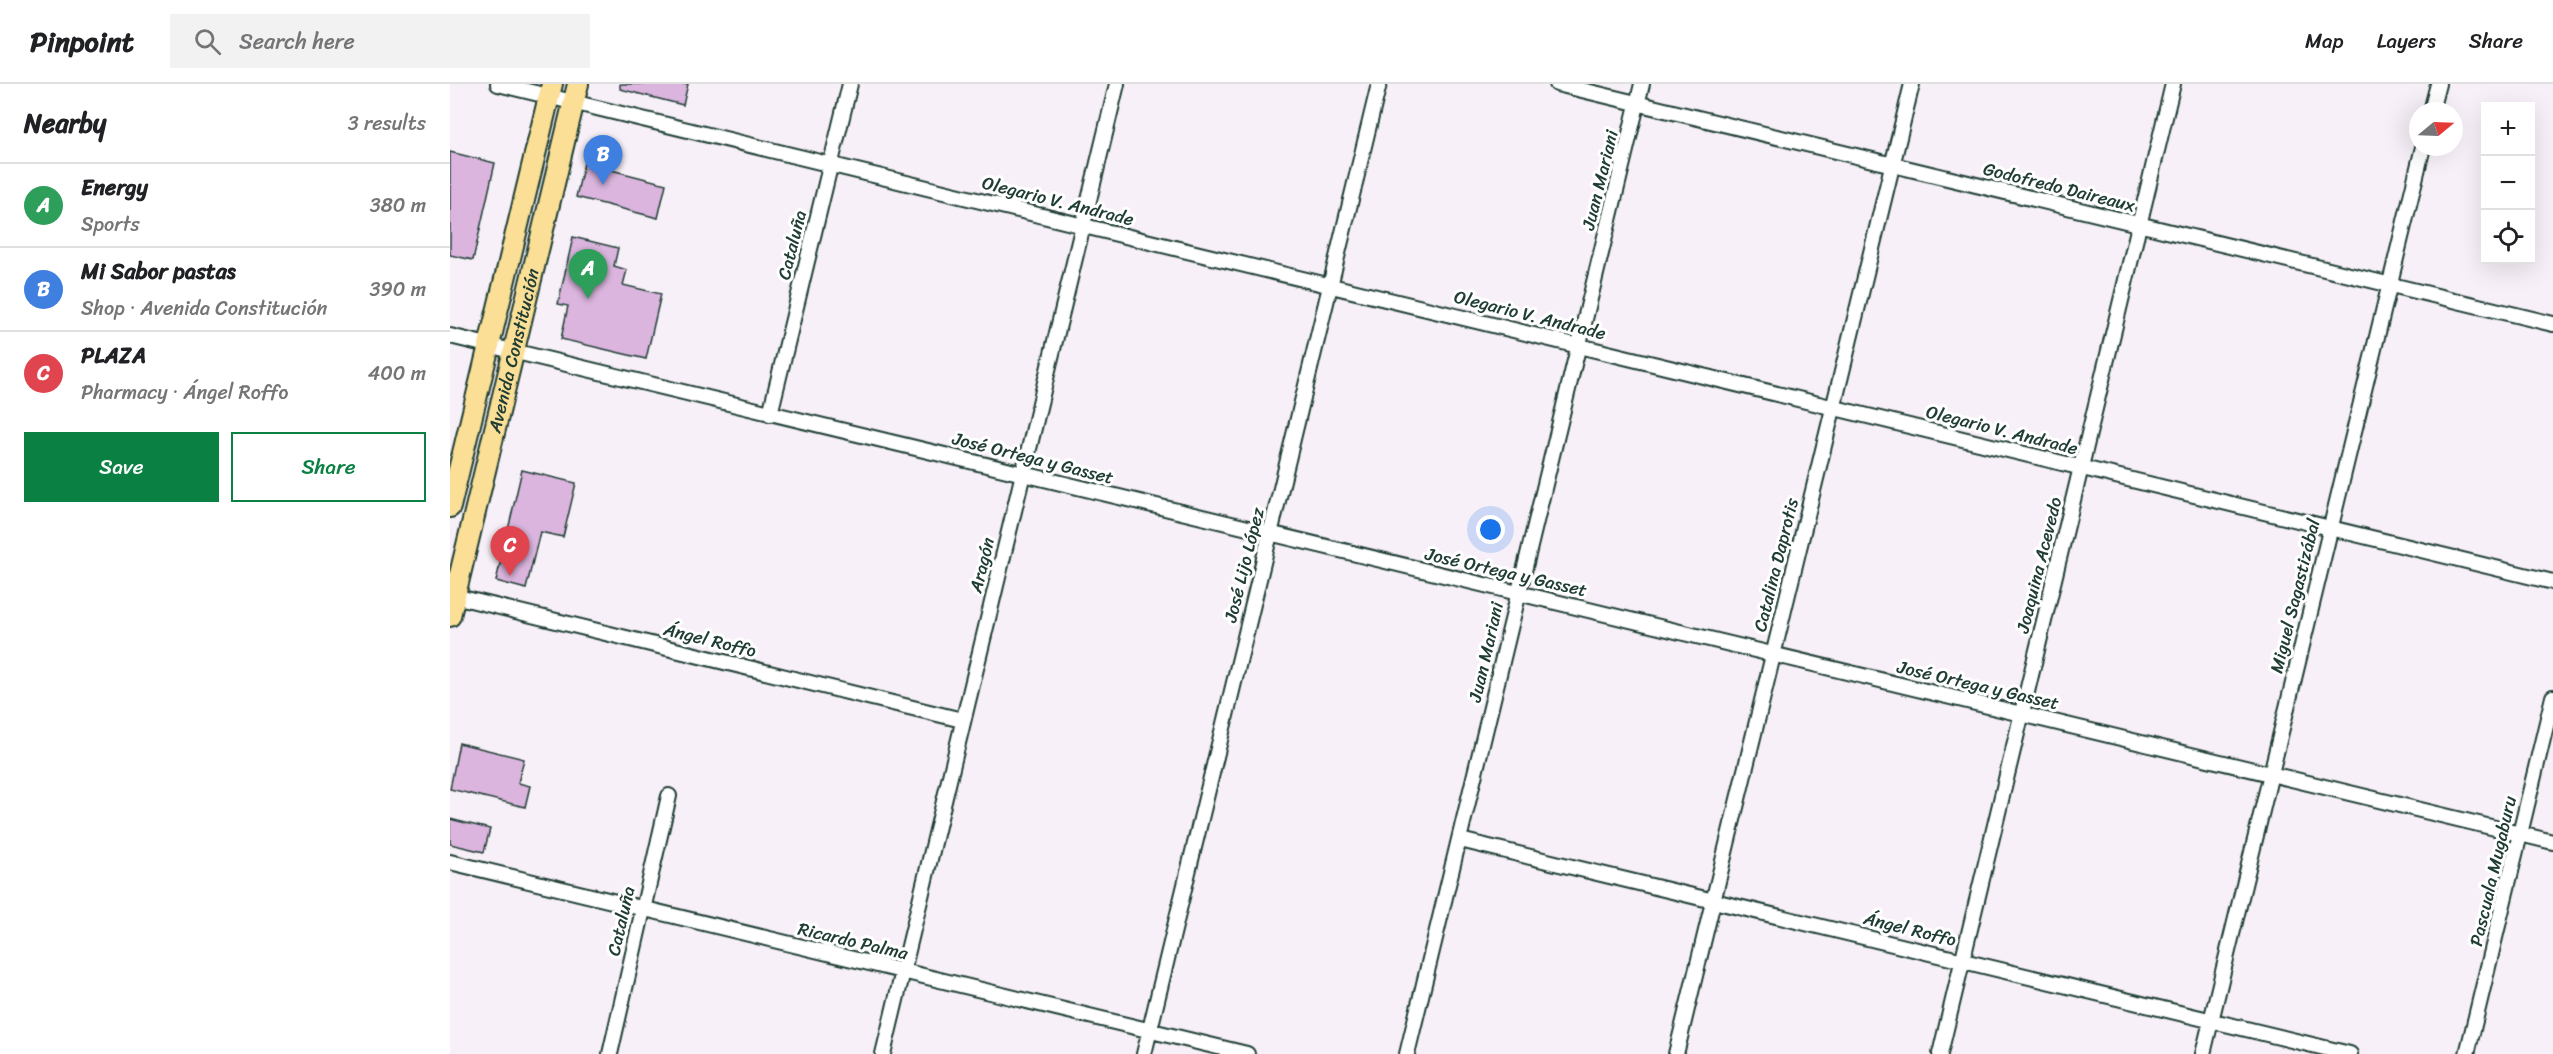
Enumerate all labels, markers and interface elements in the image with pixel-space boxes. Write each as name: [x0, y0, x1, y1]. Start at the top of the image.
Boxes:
search box: [170, 14, 590, 68]
text: Pinpoint: [30, 17, 134, 66]
text: Search here: [239, 22, 355, 61]
text: Map: [2305, 22, 2344, 60]
text: Layers: [2377, 22, 2436, 60]
text: Share: [2469, 22, 2523, 60]
icon: search: [191, 25, 224, 58]
text: Nearby: [24, 100, 106, 146]
north arrow: [2409, 102, 2463, 156]
map controls: [2481, 102, 2535, 264]
button: +: [2481, 102, 2535, 156]
text: 3 results: [348, 106, 426, 141]
street label: Juan Mariani: [1572, 126, 1628, 234]
pin: B: [584, 135, 622, 185]
street label: Godofredo Daireaux: [1980, 153, 2139, 222]
button: −: [2481, 156, 2535, 210]
street label: Olegario V. Andrade: [979, 167, 1137, 235]
text: Energy: [81, 168, 148, 207]
text: A: [37, 188, 50, 223]
text: 380 m: [370, 188, 426, 223]
text: Sports: [81, 207, 140, 242]
street label: Cataluña: [768, 207, 816, 283]
button: locate: [2481, 210, 2535, 264]
pin: A: [568, 250, 608, 299]
text: Mi Sabor pastas: [81, 252, 236, 291]
street label: Avenida Constitución: [478, 265, 549, 437]
text: B: [37, 272, 50, 307]
text: 390 m: [370, 272, 426, 307]
street label: Olegario V. Andrade: [1451, 281, 1609, 349]
text: Shop · Avenida Constitución: [81, 291, 327, 326]
text: PLAZA: [81, 336, 146, 375]
text: C: [37, 356, 50, 391]
text: 400 m: [368, 356, 426, 391]
text: Pharmacy · Ángel Roffo: [81, 375, 288, 410]
street label: Olegario V. Andrade: [1923, 396, 2081, 464]
street label: José Ortega y Gasset: [948, 422, 1117, 494]
button: Save: [24, 432, 219, 502]
button: Share: [231, 432, 426, 502]
street label: Catalina Daprotis: [1744, 494, 1808, 635]
street label: Joaquina Acevedo: [2006, 494, 2071, 637]
street label: José Lijo López: [1214, 504, 1274, 627]
your location: [1476, 515, 1505, 544]
street label: Miguel Sagastizábal: [2260, 515, 2330, 677]
pin: C: [490, 526, 530, 576]
street label: Aragón: [959, 534, 1004, 597]
street label: José Ortega y Gasset: [1421, 538, 1590, 606]
street label: Juan Mariani: [1459, 598, 1513, 706]
street label: Ángel Roffo: [659, 613, 760, 667]
street label: José Ortega y Gasset: [1893, 651, 2062, 719]
street label: Pascuala Mugaburu: [2460, 792, 2526, 949]
street label: Cataluña: [597, 883, 645, 959]
street label: Ángel Roffo: [1859, 902, 1960, 956]
street label: Ricardo Palma: [795, 913, 912, 969]

